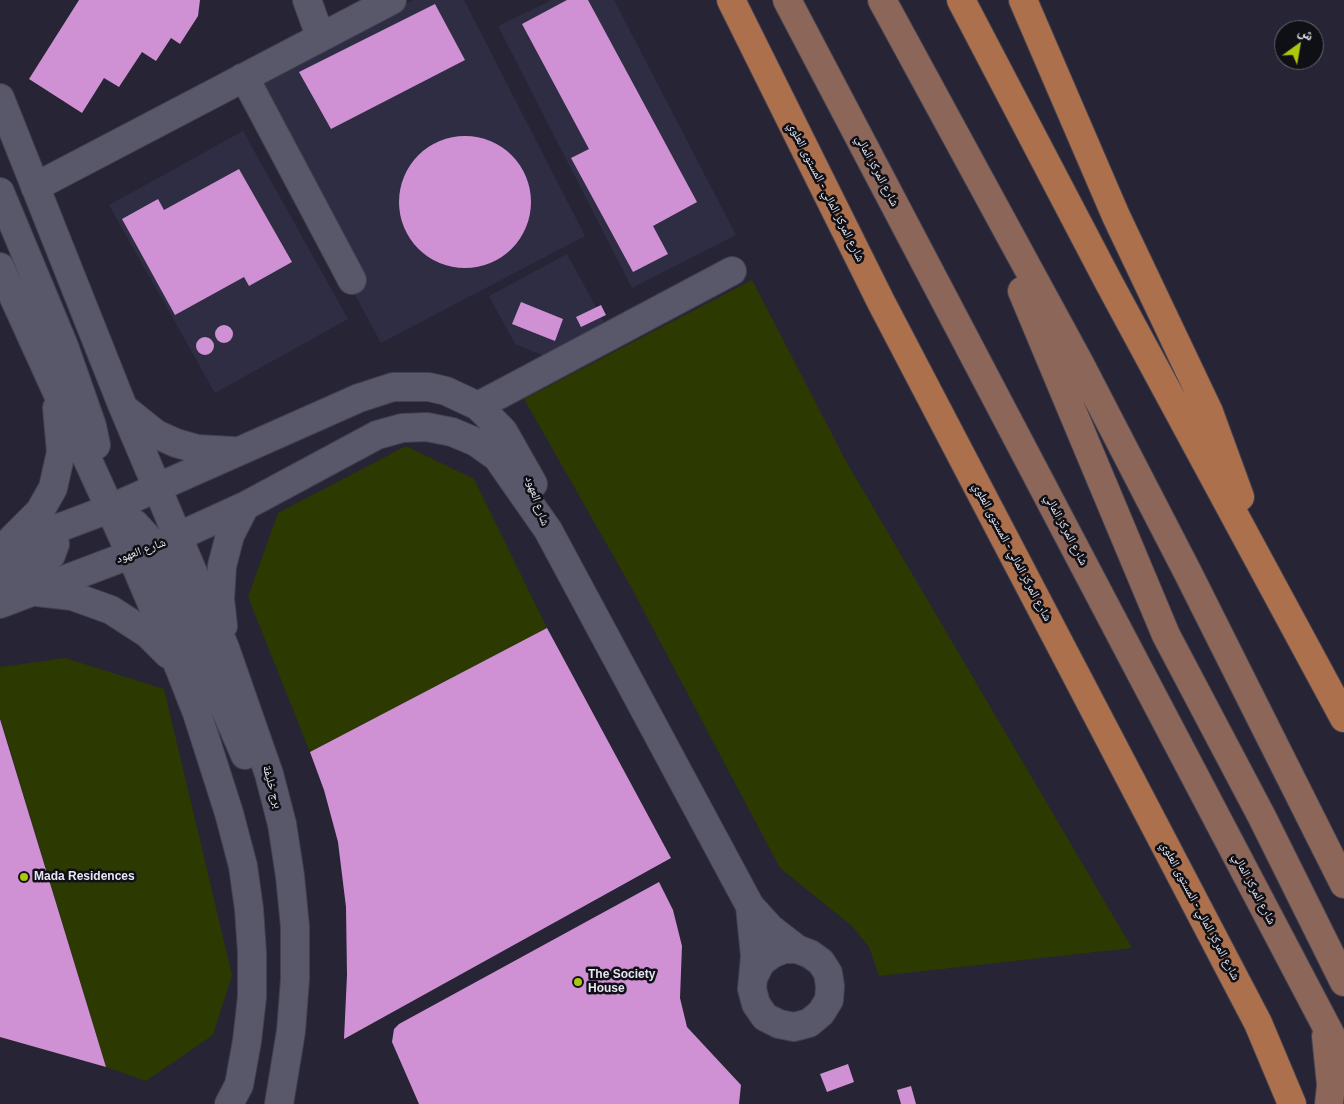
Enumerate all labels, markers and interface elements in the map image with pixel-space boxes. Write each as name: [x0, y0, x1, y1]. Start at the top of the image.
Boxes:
north arrow: [1274, 20, 1324, 70]
text: ش: [1296, 22, 1317, 44]
street label: شارع المركز المالي - المستوى العلوي: [784, 120, 868, 264]
street label: شارع المركز المالي: [852, 133, 902, 209]
street label: شارع العهود: [522, 474, 552, 528]
street label: شارع المركز المالي - المستوى العلوي: [969, 480, 1055, 624]
street label: شارع المركز المالي: [1041, 492, 1091, 568]
street label: شارع العهود: [114, 535, 168, 567]
street label: برج خليفة: [259, 764, 285, 810]
street label: شارع المركز المالي - المستوى العلوي: [1157, 839, 1243, 983]
street label: شارع المركز المالي: [1229, 851, 1279, 927]
place label: Mada Residences: [34, 870, 135, 884]
marker: Mada Residences: [18, 871, 30, 883]
place label: The Society House: [588, 968, 655, 996]
marker: The Society House: [572, 976, 584, 988]

